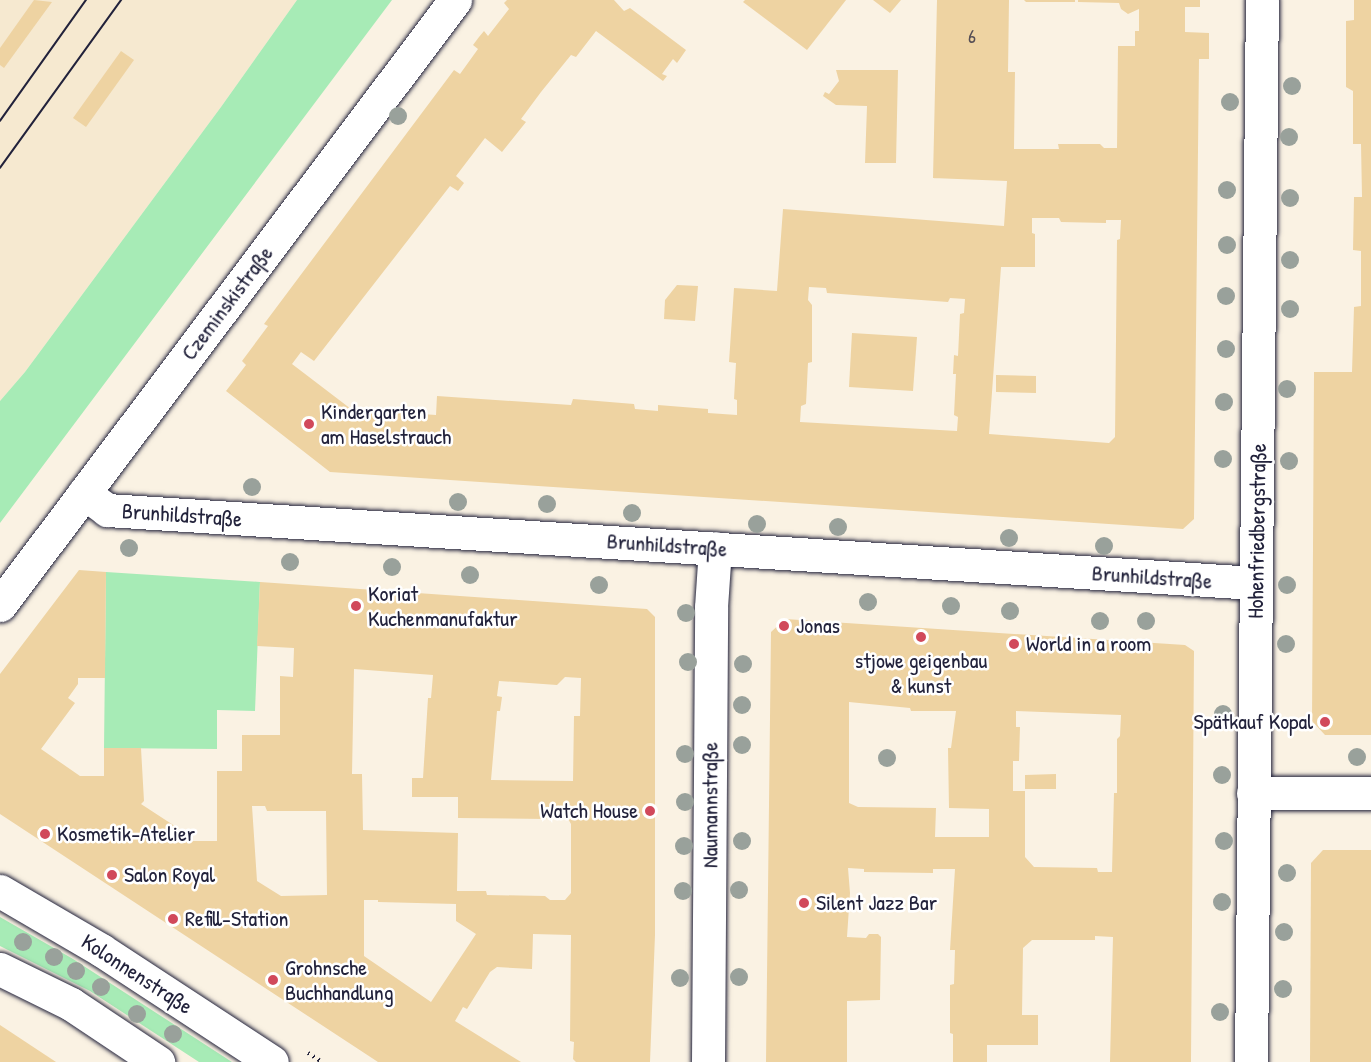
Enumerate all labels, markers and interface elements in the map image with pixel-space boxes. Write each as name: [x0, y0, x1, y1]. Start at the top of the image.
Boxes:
house number: 6: [968, 23, 976, 47]
street label: Czeminskistraße: [176, 241, 278, 365]
place label: Kindergarten am Haselstrauch: [321, 398, 451, 450]
marker: Kindergarten am Haselstrauch: [302, 417, 316, 431]
street label: Hohenfriedbergstraße: [1242, 443, 1272, 619]
street label: Brunhildstraße: [121, 498, 243, 532]
street label: Brunhildstraße: [606, 528, 728, 562]
street label: Brunhildstraße: [1091, 560, 1213, 594]
place label: Koriat Kuchenmanufaktur: [368, 580, 518, 632]
marker: Koriat Kuchenmanufaktur: [349, 599, 363, 613]
place label: Jonas: [796, 613, 840, 639]
marker: Jonas: [777, 619, 791, 633]
marker: stjowe geigenbau & kunst: [914, 630, 928, 644]
place label: World in a room: [1026, 631, 1151, 657]
marker: World in a room: [1007, 637, 1021, 651]
place label: stjowe geigenbau & kunst: [855, 647, 987, 698]
place label: Spätkauf Kopal: [1194, 709, 1313, 735]
marker: Spätkauf Kopal: [1318, 715, 1332, 729]
street label: Naumannstraße: [697, 742, 723, 868]
place label: Watch House: [540, 798, 638, 824]
marker: Watch House: [643, 804, 657, 818]
place label: Kosmetik-Atelier: [57, 821, 195, 847]
marker: Kosmetik-Atelier: [38, 827, 52, 841]
place label: Salon Royal: [124, 862, 215, 888]
marker: Salon Royal: [105, 868, 119, 882]
place label: Silent Jazz Bar: [816, 890, 937, 916]
marker: Silent Jazz Bar: [797, 896, 811, 910]
place label: Refill-Station: [185, 906, 289, 932]
marker: Refill-Station: [166, 912, 180, 926]
street label: Kolonnenstraße: [76, 928, 198, 1020]
place label: Grohnsche Buchhandlung: [285, 954, 394, 1005]
marker: Grohnsche Buchhandlung: [266, 973, 280, 987]

